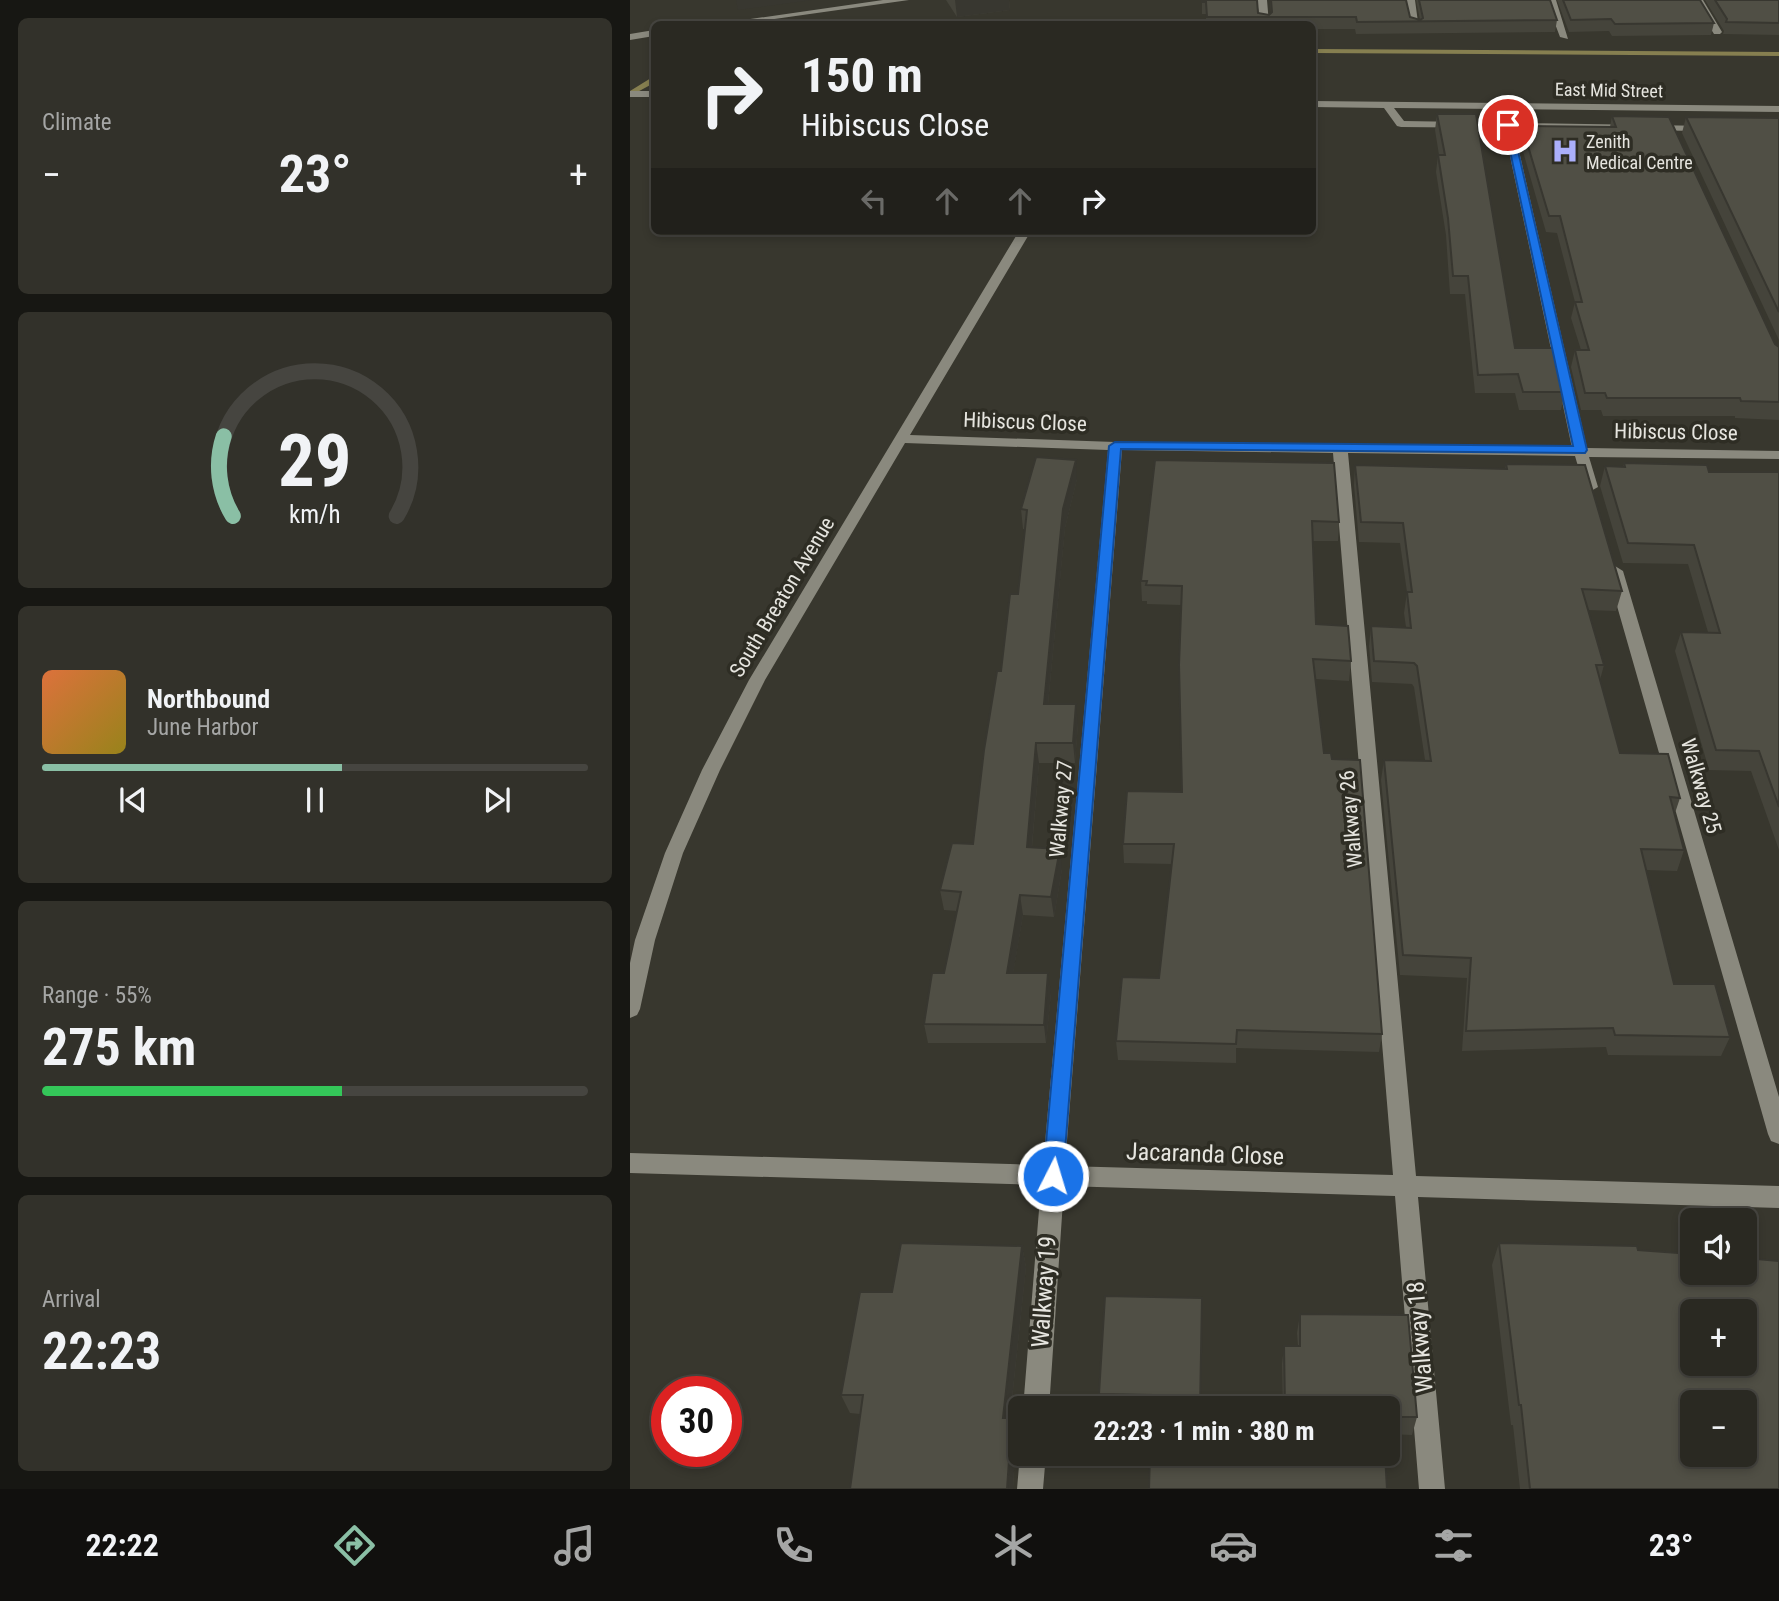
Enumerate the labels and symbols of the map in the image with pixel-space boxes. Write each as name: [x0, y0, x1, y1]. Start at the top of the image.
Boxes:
street label: East Mid Street: [1555, 79, 1663, 101]
pin: [1478, 95, 1538, 155]
place label: Zenith Medical Centre: [1586, 131, 1693, 173]
hospital icon: Zenith Medical Centre: [1550, 136, 1580, 166]
street label: Hibiscus Close: [963, 408, 1087, 436]
street label: Hibiscus Close: [1614, 419, 1738, 445]
street label: South Breaton Avenue: [725, 513, 839, 681]
street label: Walkway 25: [1676, 736, 1726, 836]
street label: Walkway 27: [1045, 759, 1077, 859]
street label: Walkway 26: [1335, 769, 1367, 869]
street label: Jacaranda Close: [1126, 1137, 1284, 1171]
position arrow: [1016, 1139, 1090, 1213]
street label: Walkway 19: [1026, 1235, 1062, 1349]
street label: Walkway 18: [1401, 1280, 1439, 1394]
speed limit sign: 30: [651, 1376, 742, 1467]

